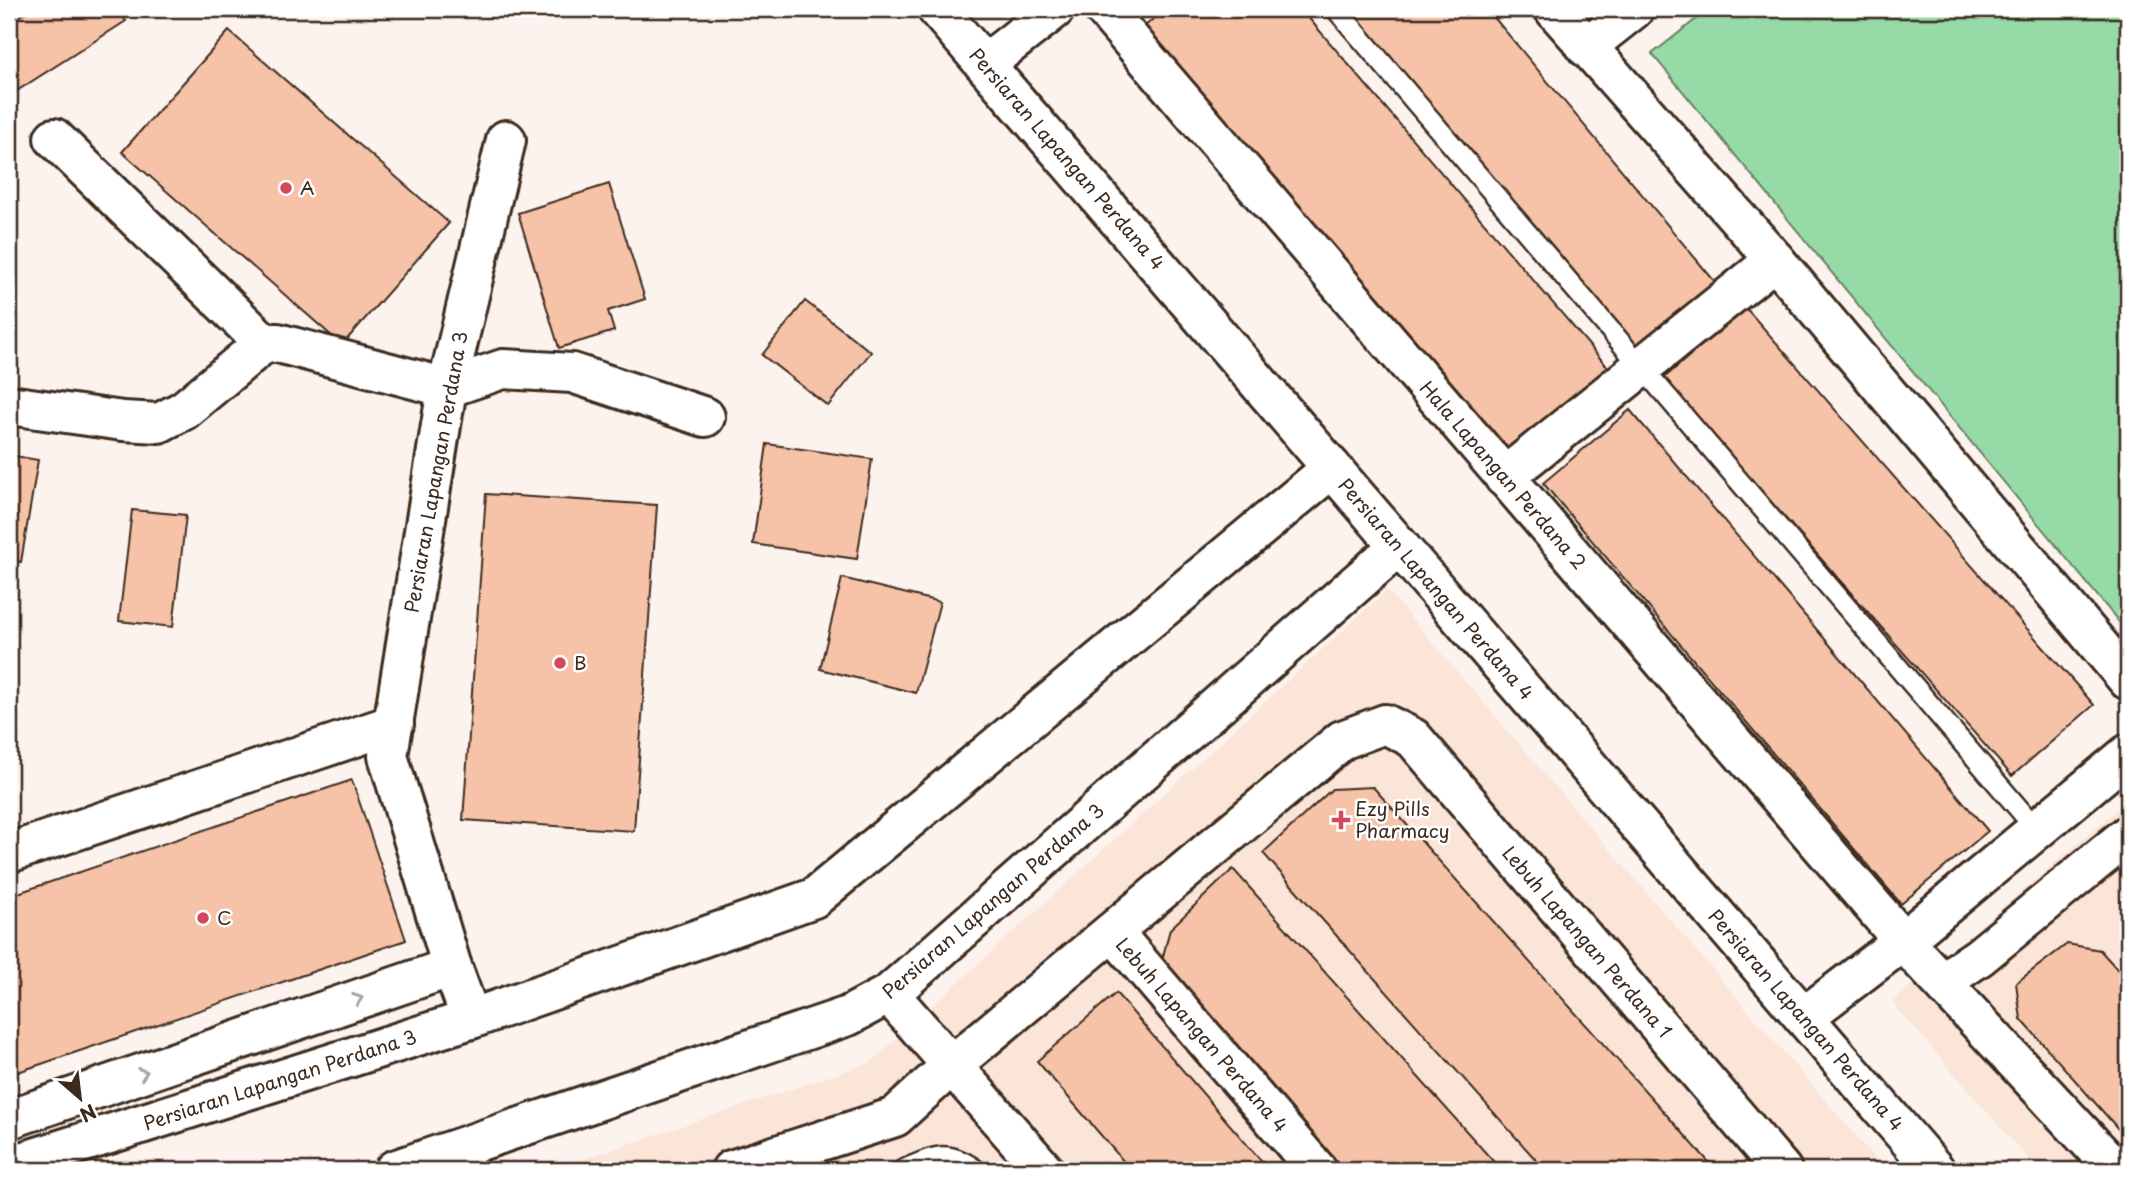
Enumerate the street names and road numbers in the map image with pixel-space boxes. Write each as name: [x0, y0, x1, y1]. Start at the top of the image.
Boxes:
street label: Persiaran Lapangan Perdana 4: [964, 41, 1172, 275]
street label: Persiaran Lapangan Perdana 3: [396, 329, 474, 615]
street label: Hala Lapangan Perdana 2: [1414, 374, 1594, 575]
street label: Persiaran Lapangan Perdana 4: [1333, 471, 1541, 705]
street label: Persiaran Lapangan Perdana 3: [875, 796, 1109, 1004]
street label: Lebuh Lapangan Perdana 1: [1496, 839, 1679, 1043]
street label: Persiaran Lapangan Perdana 4: [1703, 902, 1911, 1136]
street label: Lebuh Lapangan Perdana 4: [1110, 931, 1295, 1138]
street label: Persiaran Lapangan Perdana 3: [140, 1022, 420, 1136]

